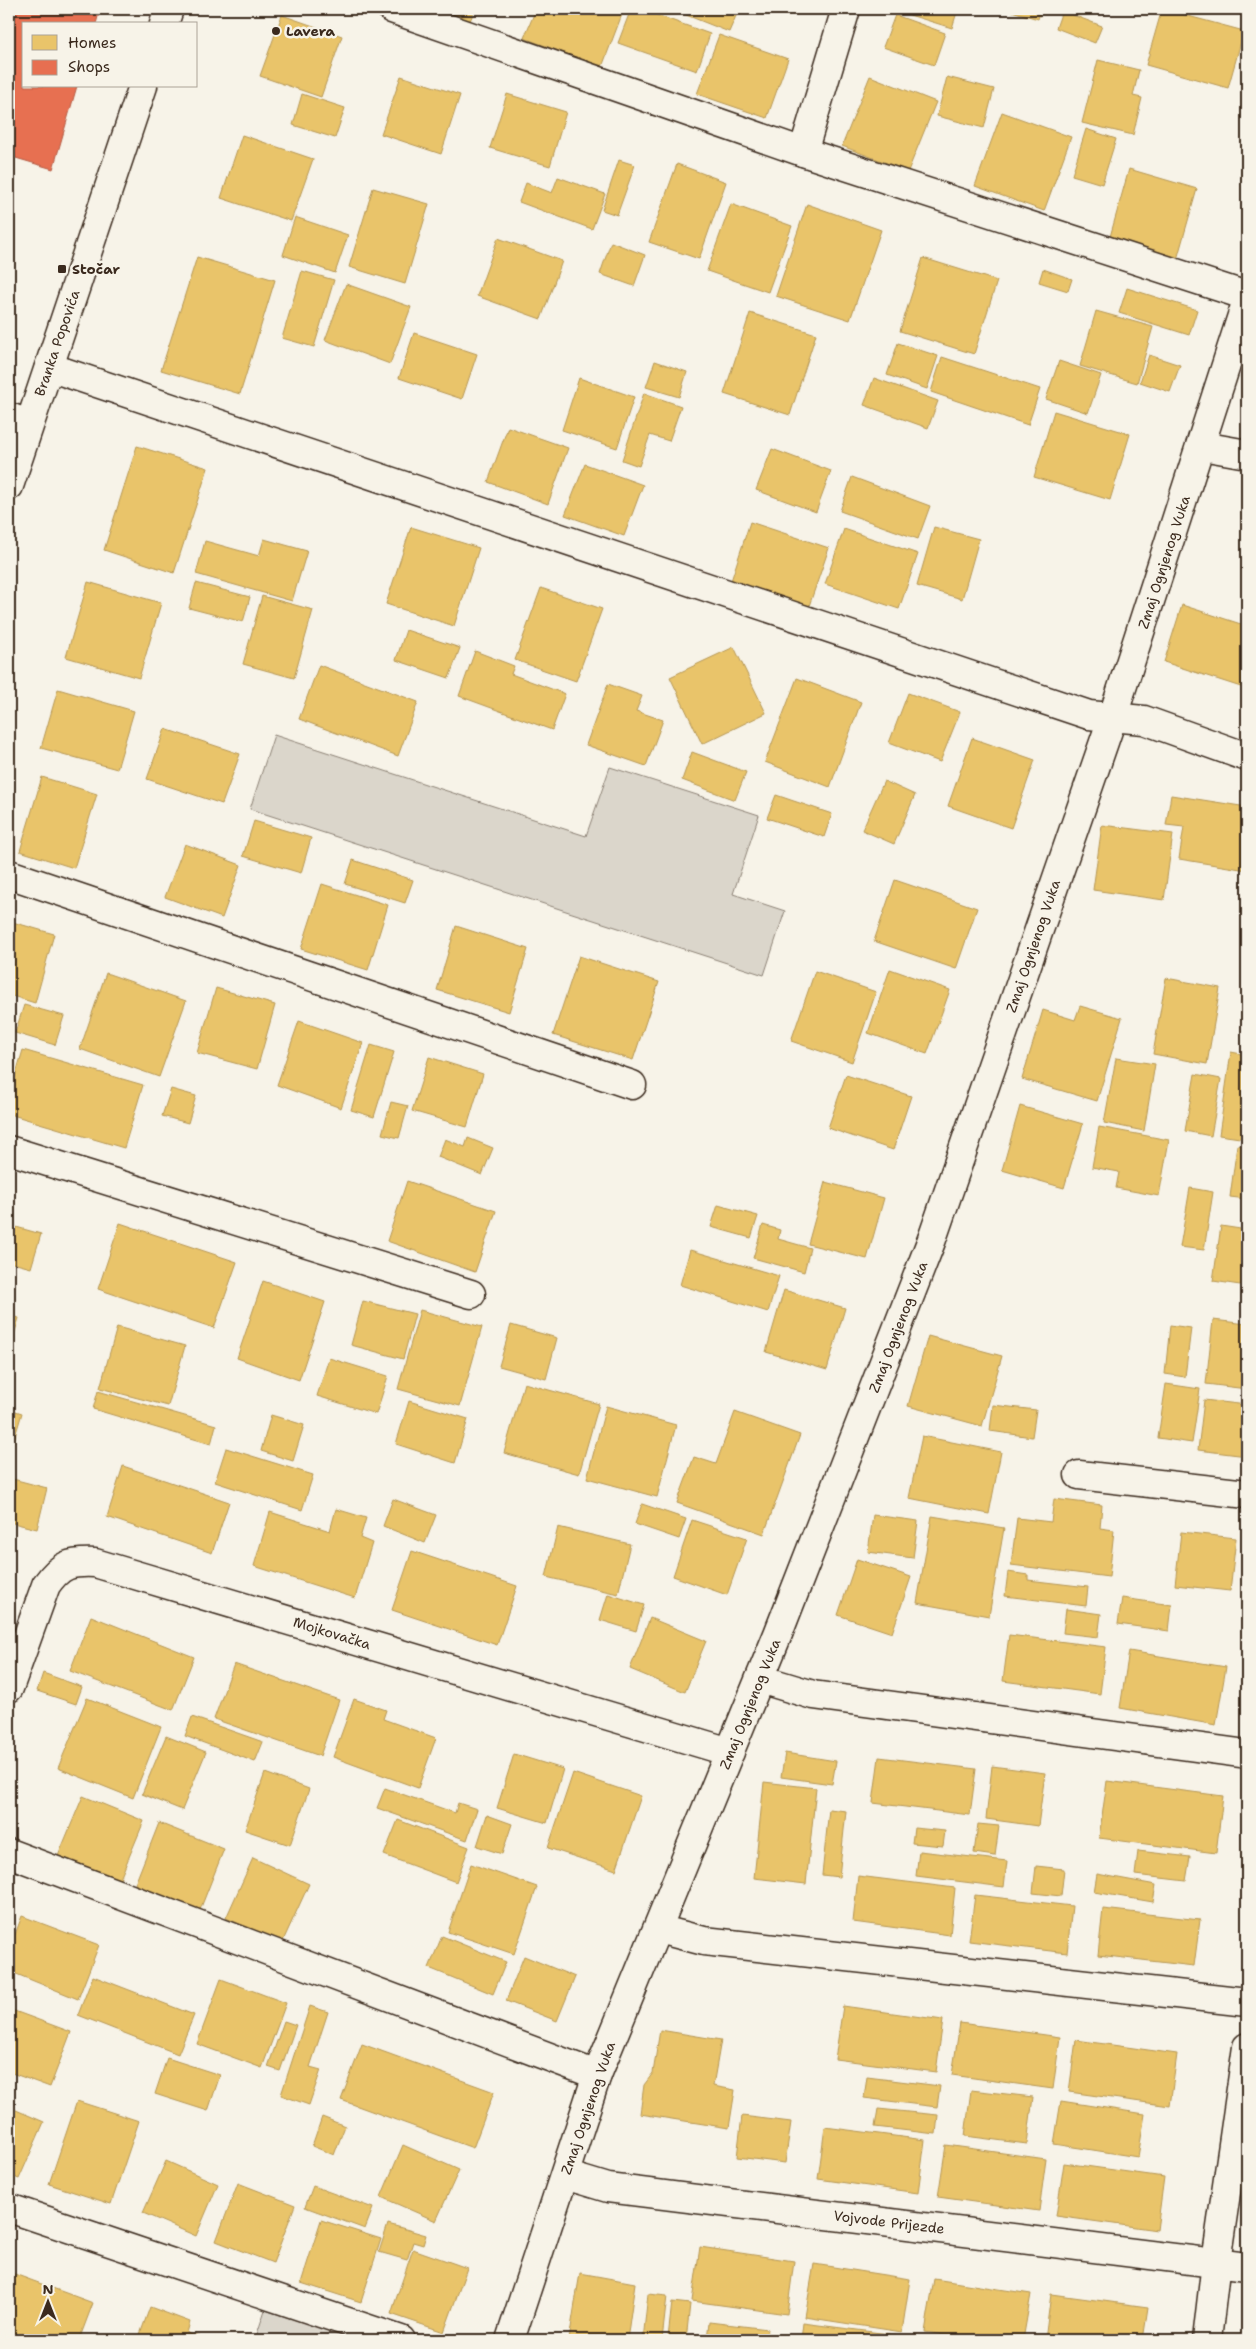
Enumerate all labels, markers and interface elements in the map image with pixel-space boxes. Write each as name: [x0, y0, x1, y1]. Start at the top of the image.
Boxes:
legend: [22, 22, 198, 88]
place label: Lavera: [286, 22, 336, 40]
marker: Lavera: [270, 25, 282, 37]
text: Homes: [68, 33, 116, 53]
text: Shops: [68, 57, 110, 77]
place label: Stočar: [72, 260, 121, 278]
marker: Stočar: [56, 263, 68, 275]
street label: Branka Popovića: [30, 287, 84, 399]
street label: Zmaj Ognjenog Vuka: [1134, 493, 1194, 631]
street label: Zmaj Ognjenog Vuka: [1002, 877, 1064, 1015]
street label: Zmaj Ognjenog Vuka: [865, 1259, 931, 1395]
street label: Mojkovačka: [291, 1613, 373, 1653]
street label: Zmaj Ognjenog Vuka: [716, 1636, 785, 1772]
street label: Zmaj Ognjenog Vuka: [557, 2039, 619, 2177]
street label: Vojvode Prijezde: [832, 2206, 946, 2238]
north arrow: [22, 2276, 72, 2326]
text: N: [42, 2280, 54, 2298]

